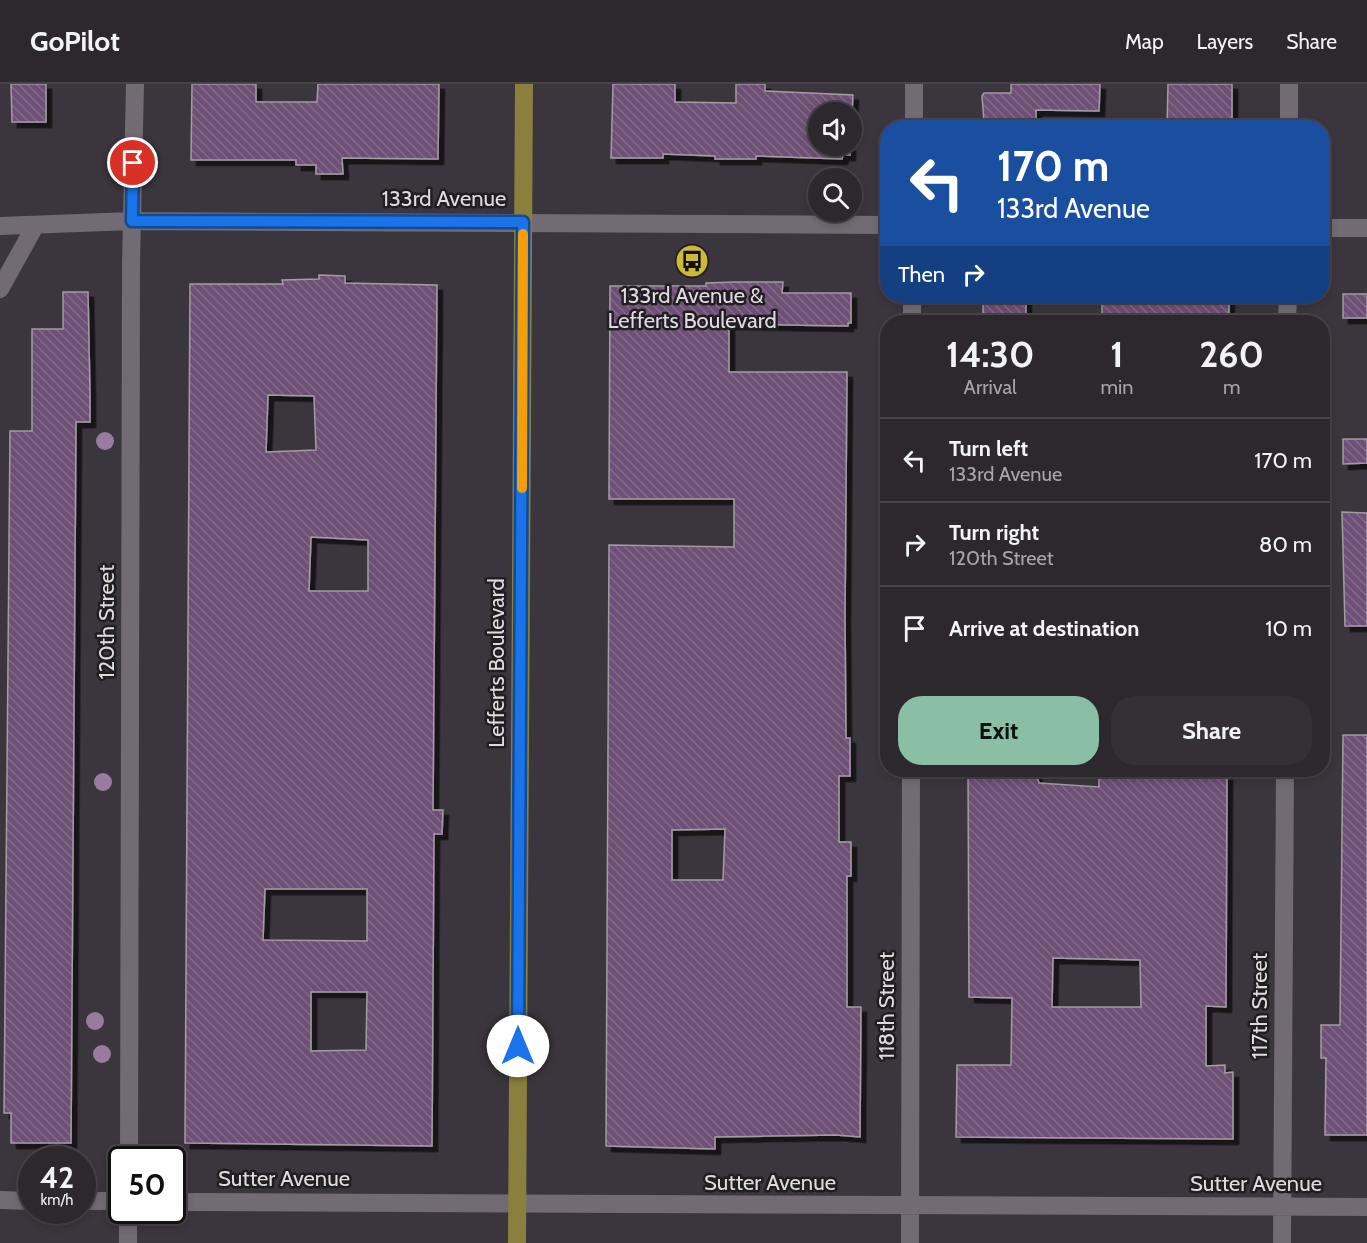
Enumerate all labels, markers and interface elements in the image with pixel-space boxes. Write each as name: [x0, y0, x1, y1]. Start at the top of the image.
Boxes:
text: GoPilot: [30, 24, 120, 58]
text: Map: [1125, 29, 1164, 54]
text: Layers: [1197, 29, 1253, 54]
text: Share: [1286, 29, 1337, 54]
map controls: [808, 102, 862, 222]
button: sound: [808, 102, 862, 156]
pin: [107, 137, 158, 188]
text: 170 m: [997, 140, 1109, 192]
icon: left: [898, 144, 976, 222]
icon: arrive: [116, 146, 149, 179]
button: search: [808, 168, 862, 222]
street label: 133rd Avenue: [382, 185, 506, 212]
text: 133rd Avenue: [997, 192, 1150, 225]
bus stop icon: 133rd Avenue & Lefferts Boulevard: [674, 243, 710, 279]
icon: right: [957, 258, 990, 291]
text: Then: [898, 261, 945, 288]
place label: 133rd Avenue & Lefferts Boulevard: [607, 282, 777, 334]
text: 14:30: [946, 332, 1034, 376]
text: 1: [1110, 332, 1124, 376]
text: 260: [1199, 332, 1264, 376]
text: Arrival: [964, 375, 1017, 399]
text: min: [1100, 375, 1133, 399]
text: m: [1223, 375, 1240, 399]
text: Turn left: [949, 435, 1028, 462]
icon: left: [898, 444, 931, 477]
text: 170 m: [1254, 447, 1312, 474]
text: 133rd Avenue: [949, 462, 1062, 486]
text: Turn right: [949, 519, 1039, 546]
icon: right: [898, 528, 931, 561]
text: 80 m: [1259, 531, 1312, 558]
text: 120th Street: [949, 546, 1053, 570]
street label: 120th Street: [93, 564, 120, 679]
street label: Lefferts Boulevard: [483, 578, 510, 748]
icon: arrive: [898, 612, 931, 645]
text: Arrive at destination: [949, 615, 1139, 642]
text: 10 m: [1265, 615, 1312, 642]
button: Exit: [898, 696, 1099, 765]
button: Share: [1111, 696, 1312, 765]
street label: 118th Street: [873, 951, 900, 1060]
street label: 117th Street: [1246, 952, 1273, 1059]
position arrow: [486, 1014, 550, 1078]
speed limit sign: 50: [108, 1146, 186, 1224]
text: 42: [40, 1159, 74, 1196]
street label: Sutter Avenue: [218, 1165, 350, 1192]
street label: Sutter Avenue: [704, 1169, 836, 1196]
street label: Sutter Avenue: [1190, 1170, 1322, 1197]
text: km/h: [41, 1191, 73, 1209]

